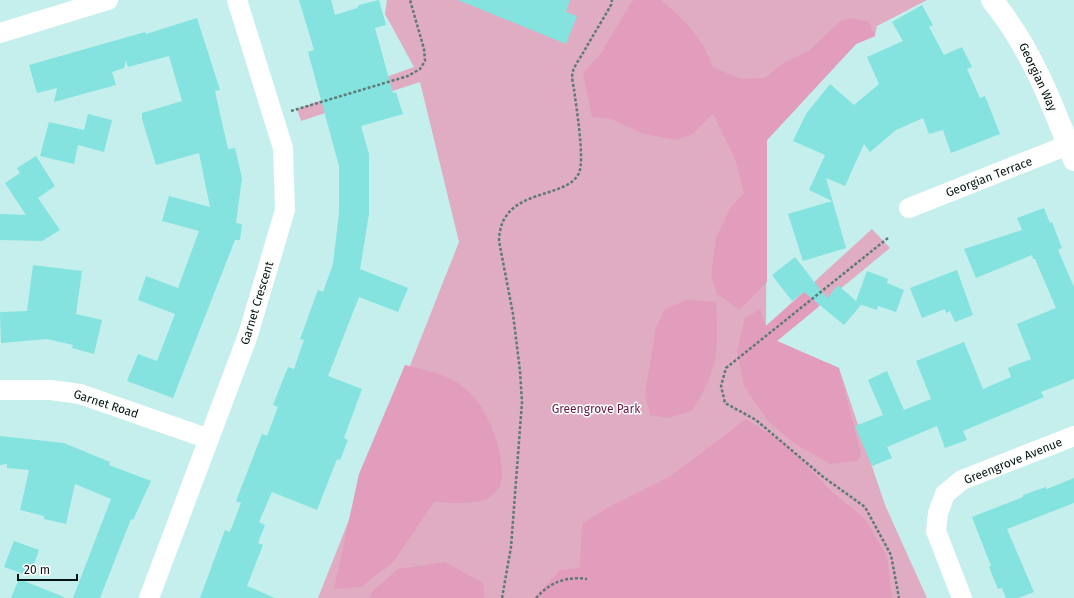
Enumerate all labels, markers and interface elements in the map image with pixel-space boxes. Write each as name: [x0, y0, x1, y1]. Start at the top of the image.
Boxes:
street label: Georgian Way: [1016, 41, 1060, 113]
street label: Georgian Terrace: [944, 154, 1034, 200]
street label: Garnet Crescent: [238, 259, 276, 346]
street label: Garnet Road: [72, 387, 140, 421]
park label: Greengrove Park: [552, 402, 641, 416]
street label: Greengrove Avenue: [962, 435, 1064, 487]
scale bar: [18, 556, 77, 582]
text: 20 m: [24, 563, 50, 577]

